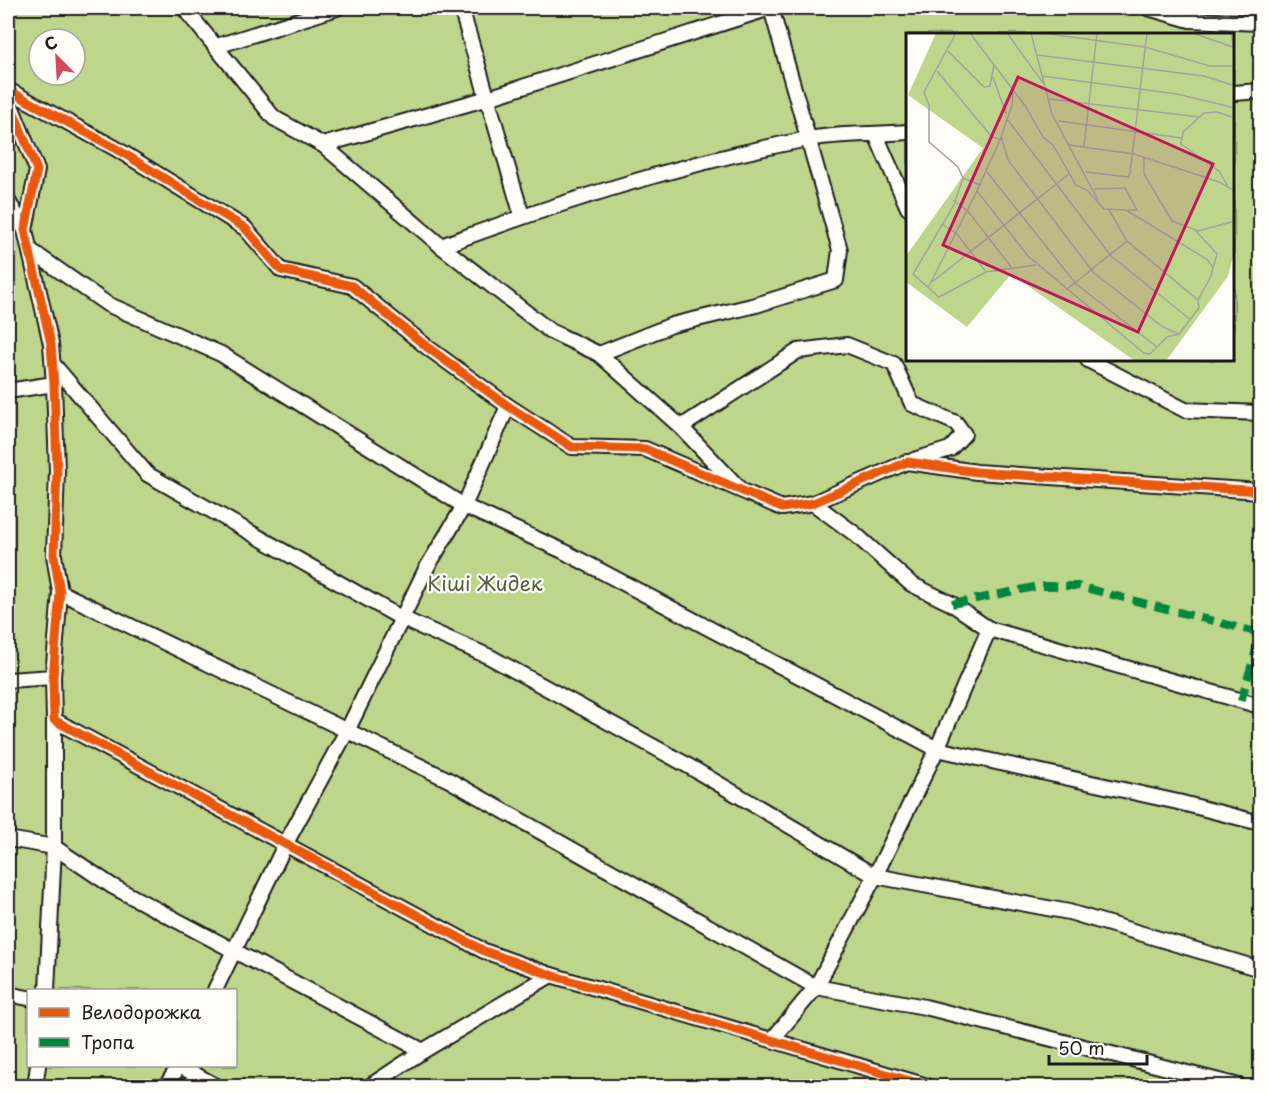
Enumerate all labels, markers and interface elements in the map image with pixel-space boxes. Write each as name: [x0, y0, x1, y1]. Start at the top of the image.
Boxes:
north arrow: [27, 27, 87, 87]
text: С: [40, 29, 61, 56]
inset map: [906, 33, 1235, 362]
park label: Кіші Жидек: [427, 568, 543, 598]
legend: [27, 989, 237, 1067]
text: Велодорожка: [81, 998, 202, 1025]
text: Тропа: [81, 1028, 134, 1055]
scale bar: [1049, 1028, 1146, 1066]
text: 50 m: [1058, 1034, 1105, 1061]

